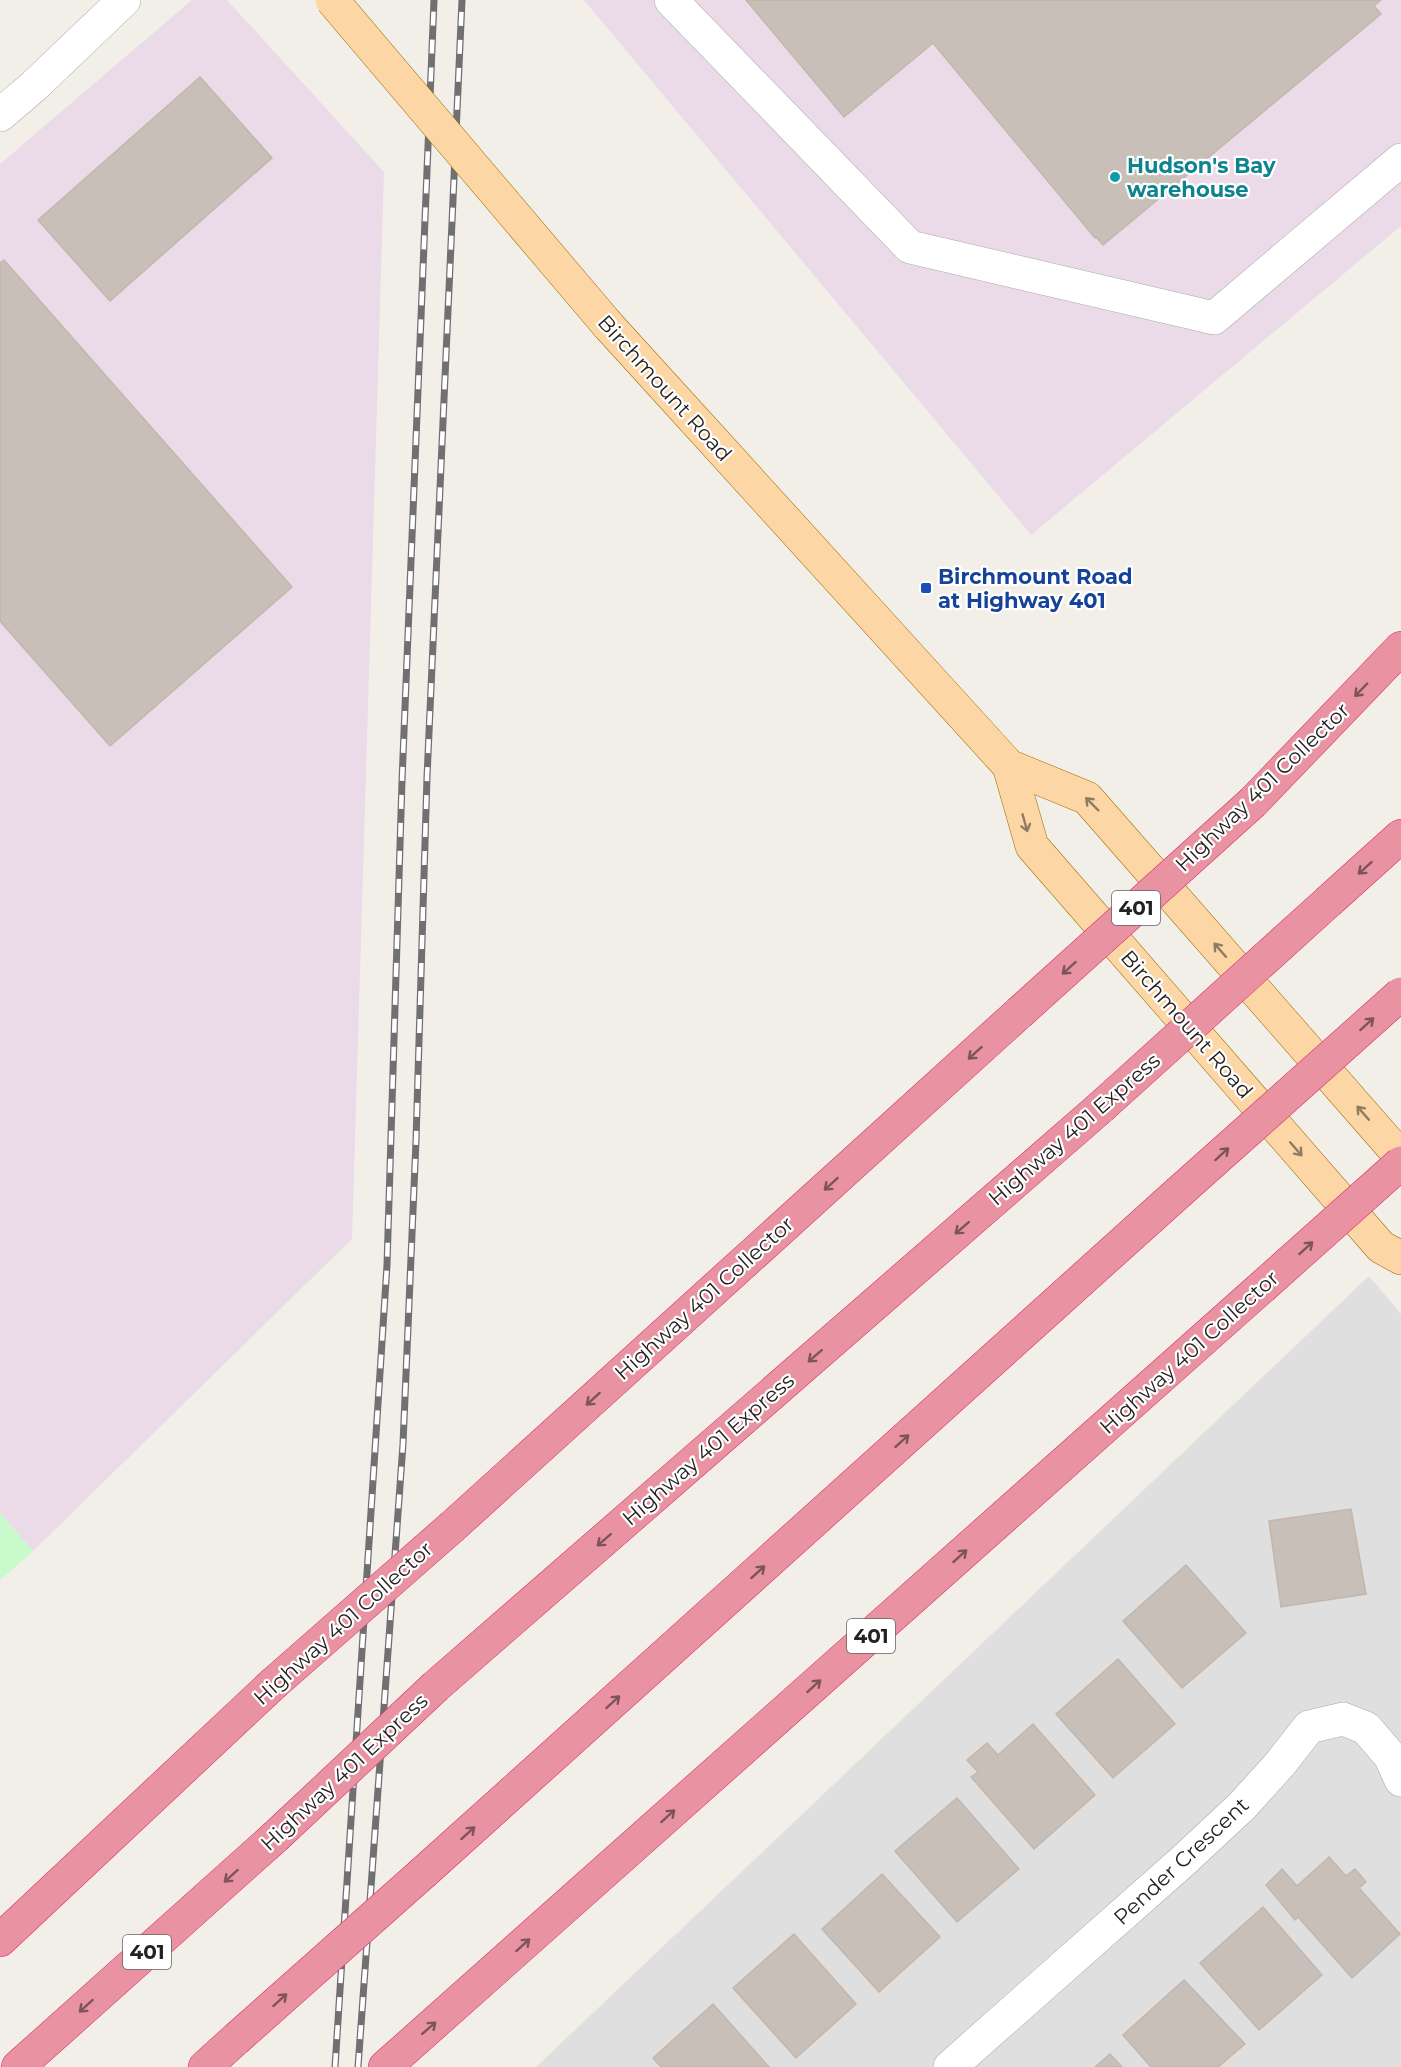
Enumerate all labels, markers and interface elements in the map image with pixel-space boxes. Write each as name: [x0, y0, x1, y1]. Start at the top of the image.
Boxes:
place label: Hudson's Bay warehouse: [1127, 153, 1276, 202]
marker: Hudson's Bay warehouse: [1108, 170, 1122, 184]
street label: Birchmount Road: [593, 310, 737, 466]
place label: Birchmount Road at Highway 401: [938, 564, 1133, 613]
marker: Birchmount Road at Highway 401: [919, 581, 933, 595]
one-way arrow: [1353, 683, 1368, 698]
street label: Highway 401 Collector: [1170, 697, 1354, 877]
one-way arrow: [1085, 797, 1100, 812]
one-way arrow: [1020, 813, 1031, 832]
one-way arrow: [1358, 861, 1373, 875]
road number: 401: [1112, 891, 1160, 925]
one-way arrow: [1214, 943, 1228, 959]
street label: Birchmount Road: [1116, 945, 1258, 1103]
one-way arrow: [1062, 961, 1077, 975]
one-way arrow: [1359, 1017, 1374, 1031]
one-way arrow: [968, 1046, 983, 1060]
street label: Highway 401 Express: [983, 1048, 1165, 1210]
one-way arrow: [1356, 1105, 1369, 1121]
one-way arrow: [1289, 1141, 1302, 1157]
one-way arrow: [1214, 1147, 1229, 1161]
one-way arrow: [823, 1177, 838, 1191]
street label: Highway 401 Collector: [609, 1211, 799, 1385]
one-way arrow: [954, 1221, 969, 1235]
one-way arrow: [1298, 1241, 1313, 1255]
street label: Highway 401 Collector: [1094, 1265, 1284, 1439]
one-way arrow: [807, 1349, 822, 1363]
street label: Highway 401 Express: [617, 1368, 799, 1530]
one-way arrow: [586, 1392, 601, 1406]
one-way arrow: [895, 1434, 910, 1448]
one-way arrow: [597, 1533, 612, 1547]
street label: Highway 401 Collector: [248, 1536, 438, 1710]
one-way arrow: [952, 1549, 967, 1563]
one-way arrow: [750, 1565, 765, 1579]
road number: 401: [847, 1619, 895, 1653]
one-way arrow: [806, 1679, 821, 1693]
street label: Highway 401 Express: [255, 1688, 433, 1856]
one-way arrow: [605, 1695, 620, 1709]
street label: Pender Crescent: [1108, 1792, 1254, 1930]
one-way arrow: [660, 1809, 675, 1823]
one-way arrow: [460, 1826, 475, 1840]
one-way arrow: [224, 1869, 239, 1883]
road number: 401: [123, 1935, 171, 1969]
one-way arrow: [515, 1938, 530, 1952]
one-way arrow: [272, 1993, 287, 2007]
one-way arrow: [79, 1999, 94, 2013]
one-way arrow: [421, 2021, 436, 2035]

